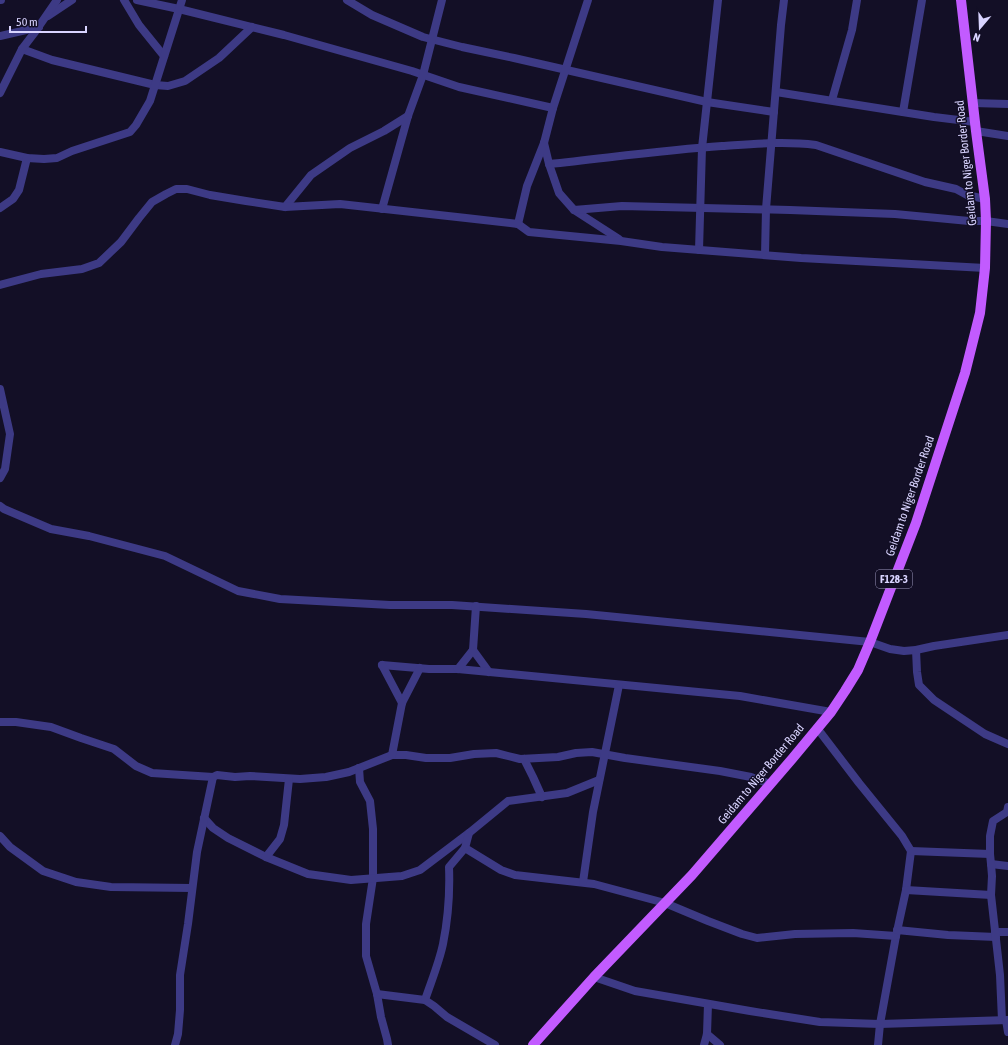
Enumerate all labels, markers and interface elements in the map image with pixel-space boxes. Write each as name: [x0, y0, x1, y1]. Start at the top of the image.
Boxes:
scale bar: [10, 8, 86, 34]
north arrow: [960, 8, 1000, 48]
text: 50 m: [16, 15, 38, 29]
text: N: [972, 31, 982, 44]
street label: Geidam to Niger Border Road: [952, 99, 980, 227]
street label: Geidam to Niger Border Road: [883, 434, 937, 558]
road number: F128-3: [876, 570, 912, 588]
street label: Geidam to Niger Border Road: [715, 721, 807, 827]

